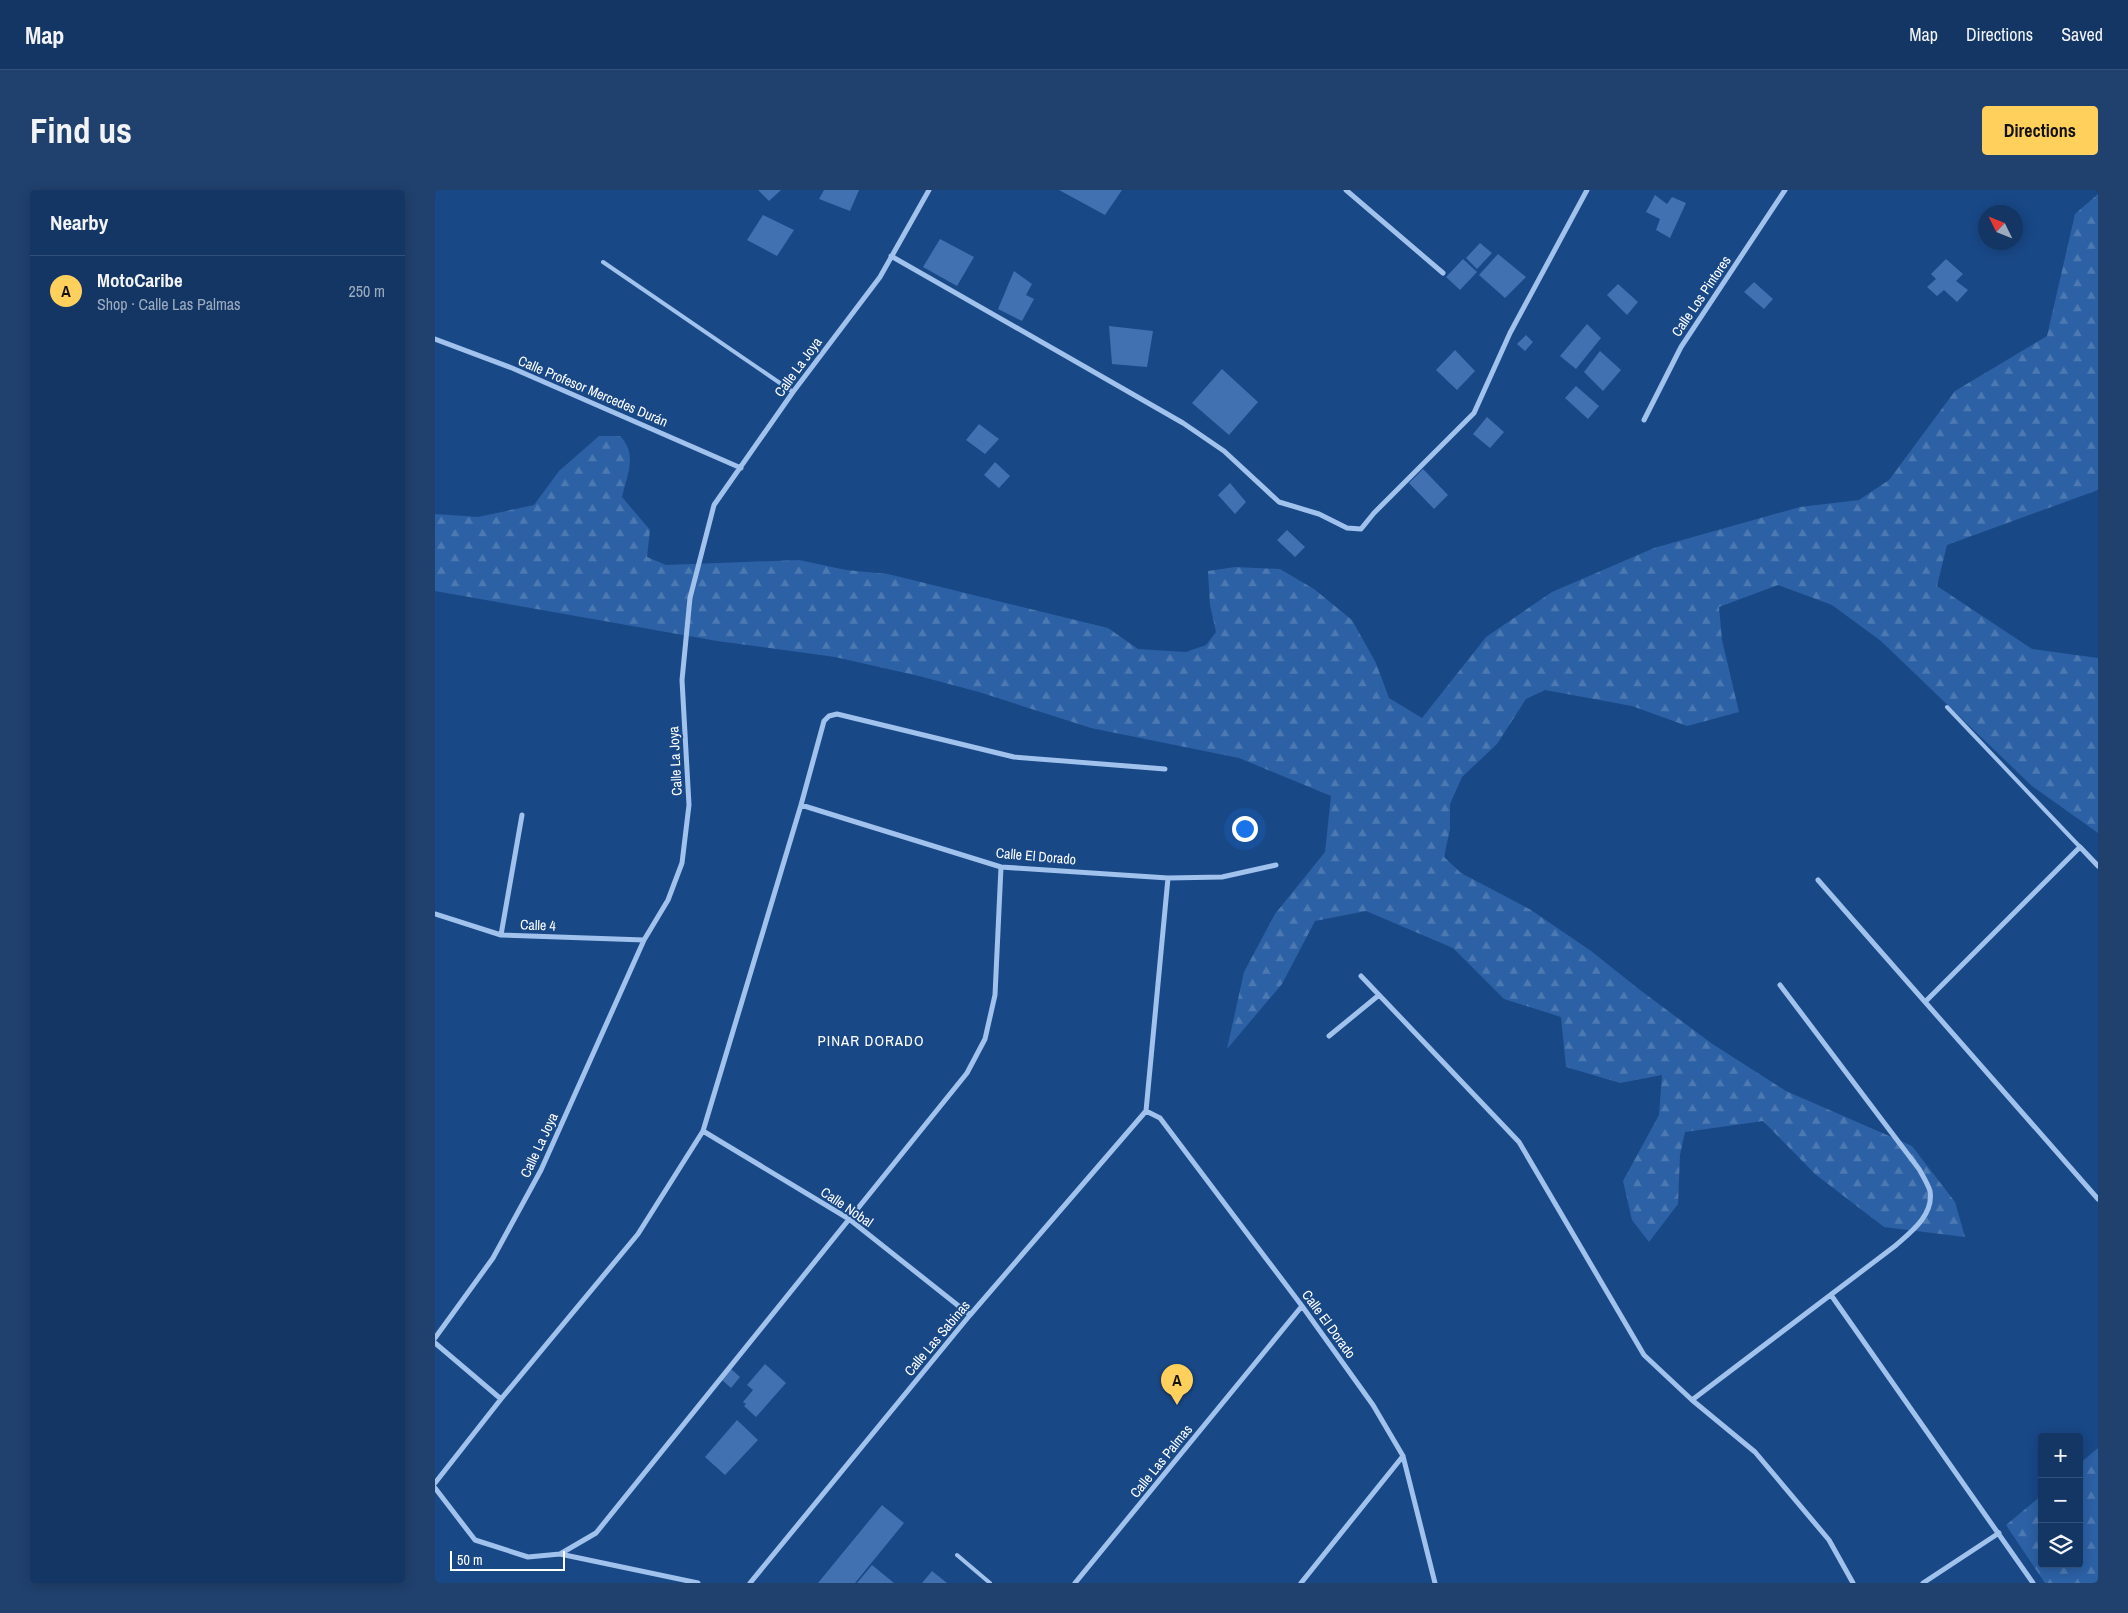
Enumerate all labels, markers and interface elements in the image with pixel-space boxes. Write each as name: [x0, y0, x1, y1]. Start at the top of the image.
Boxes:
text: Map: [25, 19, 64, 51]
text: Map: [1909, 22, 1938, 47]
text: Directions: [1966, 22, 2033, 47]
text: Saved: [2061, 22, 2103, 47]
button: Directions: [1982, 106, 2098, 155]
text: Find us: [30, 107, 132, 154]
north arrow: [1978, 205, 2023, 250]
text: Nearby: [50, 208, 108, 237]
street label: Calle Los Pintores: [1667, 252, 1735, 340]
text: MotoCaribe: [97, 267, 183, 293]
text: A: [61, 280, 71, 302]
text: 250 m: [349, 280, 385, 302]
text: Shop · Calle Las Palmas: [97, 293, 241, 315]
street label: Calle La Joya: [770, 333, 826, 400]
street label: Calle Profesor Mercedes Durán: [515, 351, 671, 431]
street label: Calle La Joya: [664, 725, 686, 796]
your location: [1232, 816, 1258, 842]
street label: Calle El Dorado: [995, 844, 1077, 868]
street label: Calle 4: [520, 915, 557, 935]
district label: PINAR DORADO: [818, 1030, 925, 1051]
street label: Calle La Joya: [516, 1109, 562, 1180]
street label: Calle Nobal: [817, 1183, 877, 1231]
street label: Calle El Dorado: [1298, 1286, 1360, 1362]
street label: Calle Las Sabinas: [900, 1296, 974, 1379]
pin: A: [1161, 1364, 1193, 1405]
street label: Calle Las Palmas: [1126, 1420, 1196, 1501]
map controls: [2038, 1433, 2083, 1568]
button: +: [2038, 1433, 2083, 1478]
button: −: [2038, 1478, 2083, 1523]
button: layers: [2038, 1523, 2083, 1568]
scale bar: [450, 1548, 565, 1571]
text: 50 m: [457, 1551, 483, 1569]

